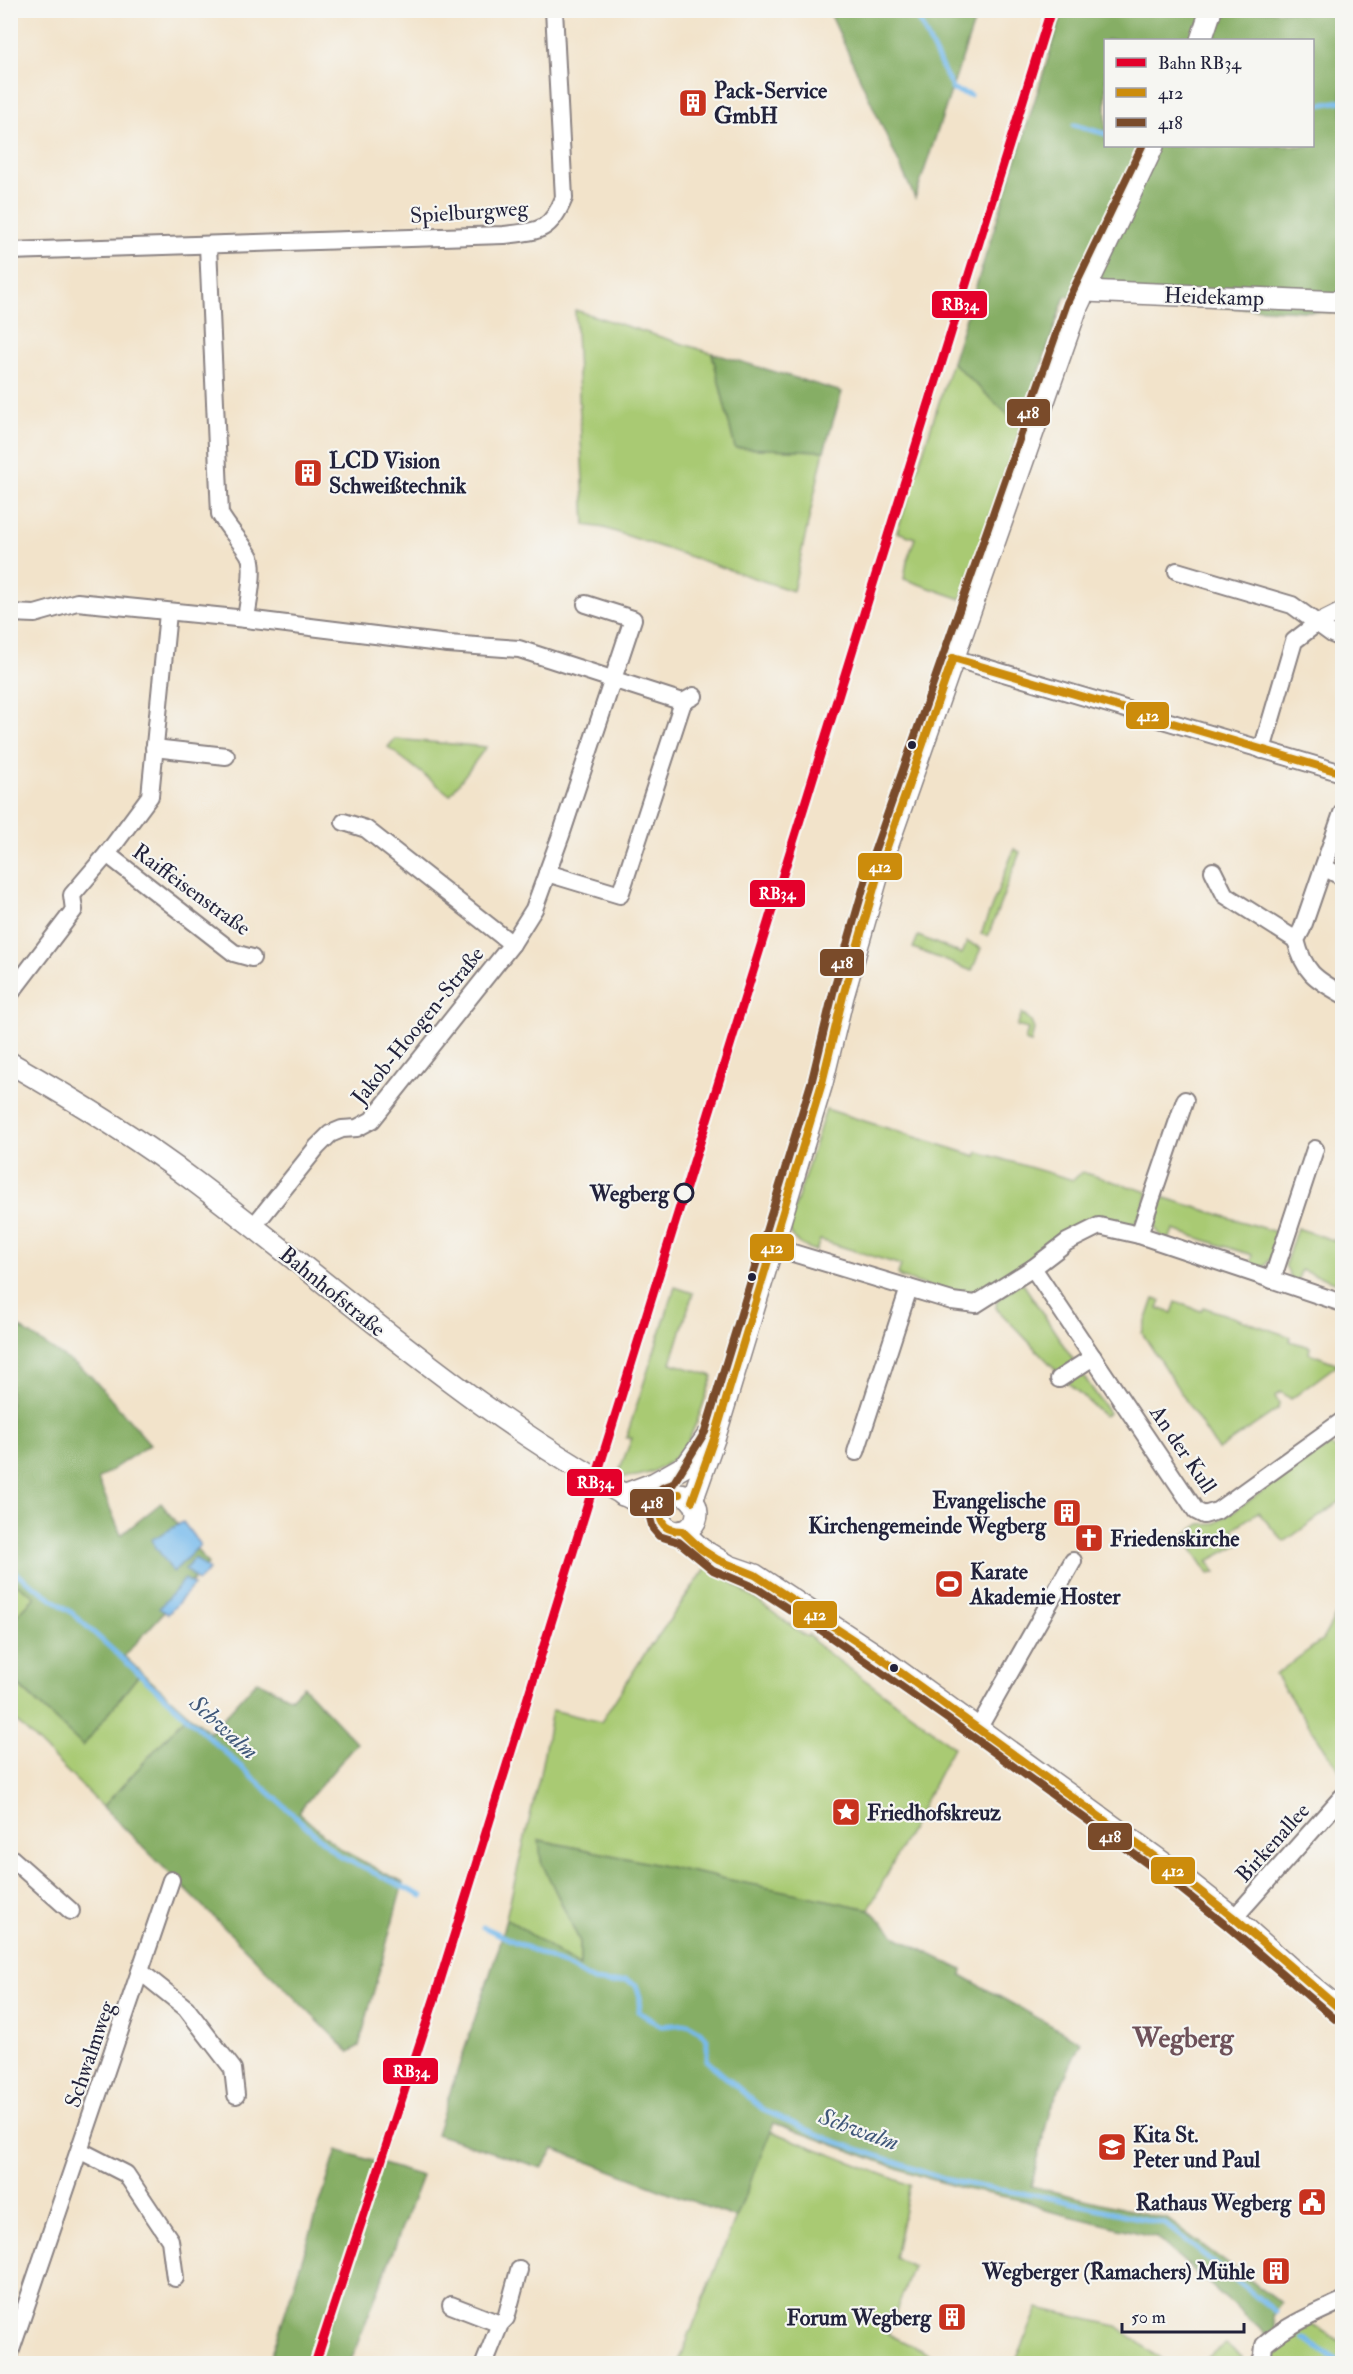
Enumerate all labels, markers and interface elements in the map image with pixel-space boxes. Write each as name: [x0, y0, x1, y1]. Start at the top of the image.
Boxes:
legend: [1104, 39, 1314, 147]
text: Bahn RB34: [1158, 52, 1242, 75]
place label: Pack-Service GmbH: [714, 77, 828, 130]
text: 412: [1158, 82, 1183, 105]
building icon: Pack-Service GmbH: [677, 87, 709, 119]
text: 418: [1158, 112, 1183, 135]
street label: Spielburgweg: [409, 194, 530, 231]
street label: Heidekamp: [1163, 281, 1265, 314]
line badge: RB34: [931, 290, 988, 319]
text: RB34: [942, 295, 980, 315]
line badge: 418: [1006, 398, 1051, 427]
text: 418: [1016, 403, 1039, 423]
place label: LCD Vision Schweißtechnik: [329, 447, 467, 500]
building icon: LCD Vision Schweißtechnik: [292, 457, 324, 489]
line badge: 412: [1125, 701, 1170, 730]
text: 412: [1136, 706, 1159, 726]
unlabelled marker: [906, 739, 918, 751]
street label: Raiffeisenstraße: [127, 838, 256, 942]
line badge: 412: [857, 852, 903, 881]
text: 412: [868, 857, 891, 877]
line badge: RB34: [749, 879, 806, 908]
text: RB34: [759, 884, 797, 904]
street label: Jakob-Hoogen-Straße: [345, 941, 490, 1111]
line badge: 418: [819, 948, 865, 977]
text: 418: [830, 953, 853, 973]
place label: Wegberg: [589, 1180, 670, 1209]
marker: Wegberg: [674, 1183, 694, 1203]
line badge: 412: [749, 1233, 795, 1262]
text: 412: [760, 1238, 783, 1258]
street label: Bahnhofstraße: [274, 1240, 391, 1343]
unlabelled marker: [746, 1271, 758, 1283]
street label: An der Kull: [1143, 1399, 1223, 1499]
line badge: RB34: [566, 1468, 623, 1497]
text: RB34: [577, 1473, 615, 1493]
place label: Evangelische Kirchengemeinde Wegberg: [808, 1487, 1047, 1541]
line badge: 418: [629, 1488, 675, 1517]
text: 418: [640, 1493, 663, 1513]
building icon: Evangelische Kirchengemeinde Wegberg: [1051, 1497, 1083, 1529]
church icon: Friedenskirche: [1073, 1522, 1105, 1554]
place label: Friedenskirche: [1110, 1525, 1240, 1553]
place label: Karate Akademie Hoster: [969, 1558, 1121, 1611]
sports icon: Karate Akademie Hoster: [933, 1568, 965, 1600]
line badge: 412: [792, 1600, 838, 1629]
text: 412: [803, 1605, 826, 1625]
unlabelled marker: [888, 1662, 900, 1674]
water label: Schwalm: [182, 1688, 265, 1767]
place icon: Friedhofskreuz: [830, 1796, 862, 1828]
street label: Birkenallee: [1230, 1797, 1316, 1888]
place label: Friedhofskreuz: [867, 1799, 1001, 1827]
line badge: 418: [1087, 1822, 1133, 1851]
text: 418: [1098, 1827, 1121, 1847]
line badge: 412: [1150, 1856, 1196, 1885]
text: 412: [1161, 1861, 1184, 1881]
street label: Schwalmweg: [59, 1996, 122, 2111]
district label: Wegberg: [1131, 2021, 1235, 2056]
line badge: RB34: [382, 2057, 439, 2085]
text: RB34: [393, 2062, 431, 2082]
water label: Schwalm: [814, 2100, 903, 2158]
place label: Kita St. Peter und Paul: [1133, 2121, 1261, 2174]
school or university icon: Kita St. Peter und Paul: [1096, 2131, 1128, 2163]
public building icon: Rathaus Wegberg: [1296, 2186, 1328, 2218]
place label: Rathaus Wegberg: [1136, 2189, 1292, 2218]
building icon: Wegberger (Ramachers) Mühle: [1260, 2255, 1292, 2287]
place label: Wegberger (Ramachers) Mühle: [981, 2258, 1256, 2287]
scale bar: [1122, 2296, 1244, 2334]
building icon: Forum Wegberg: [936, 2301, 968, 2333]
place label: Forum Wegberg: [786, 2304, 932, 2333]
text: 50 m: [1131, 2306, 1166, 2329]

